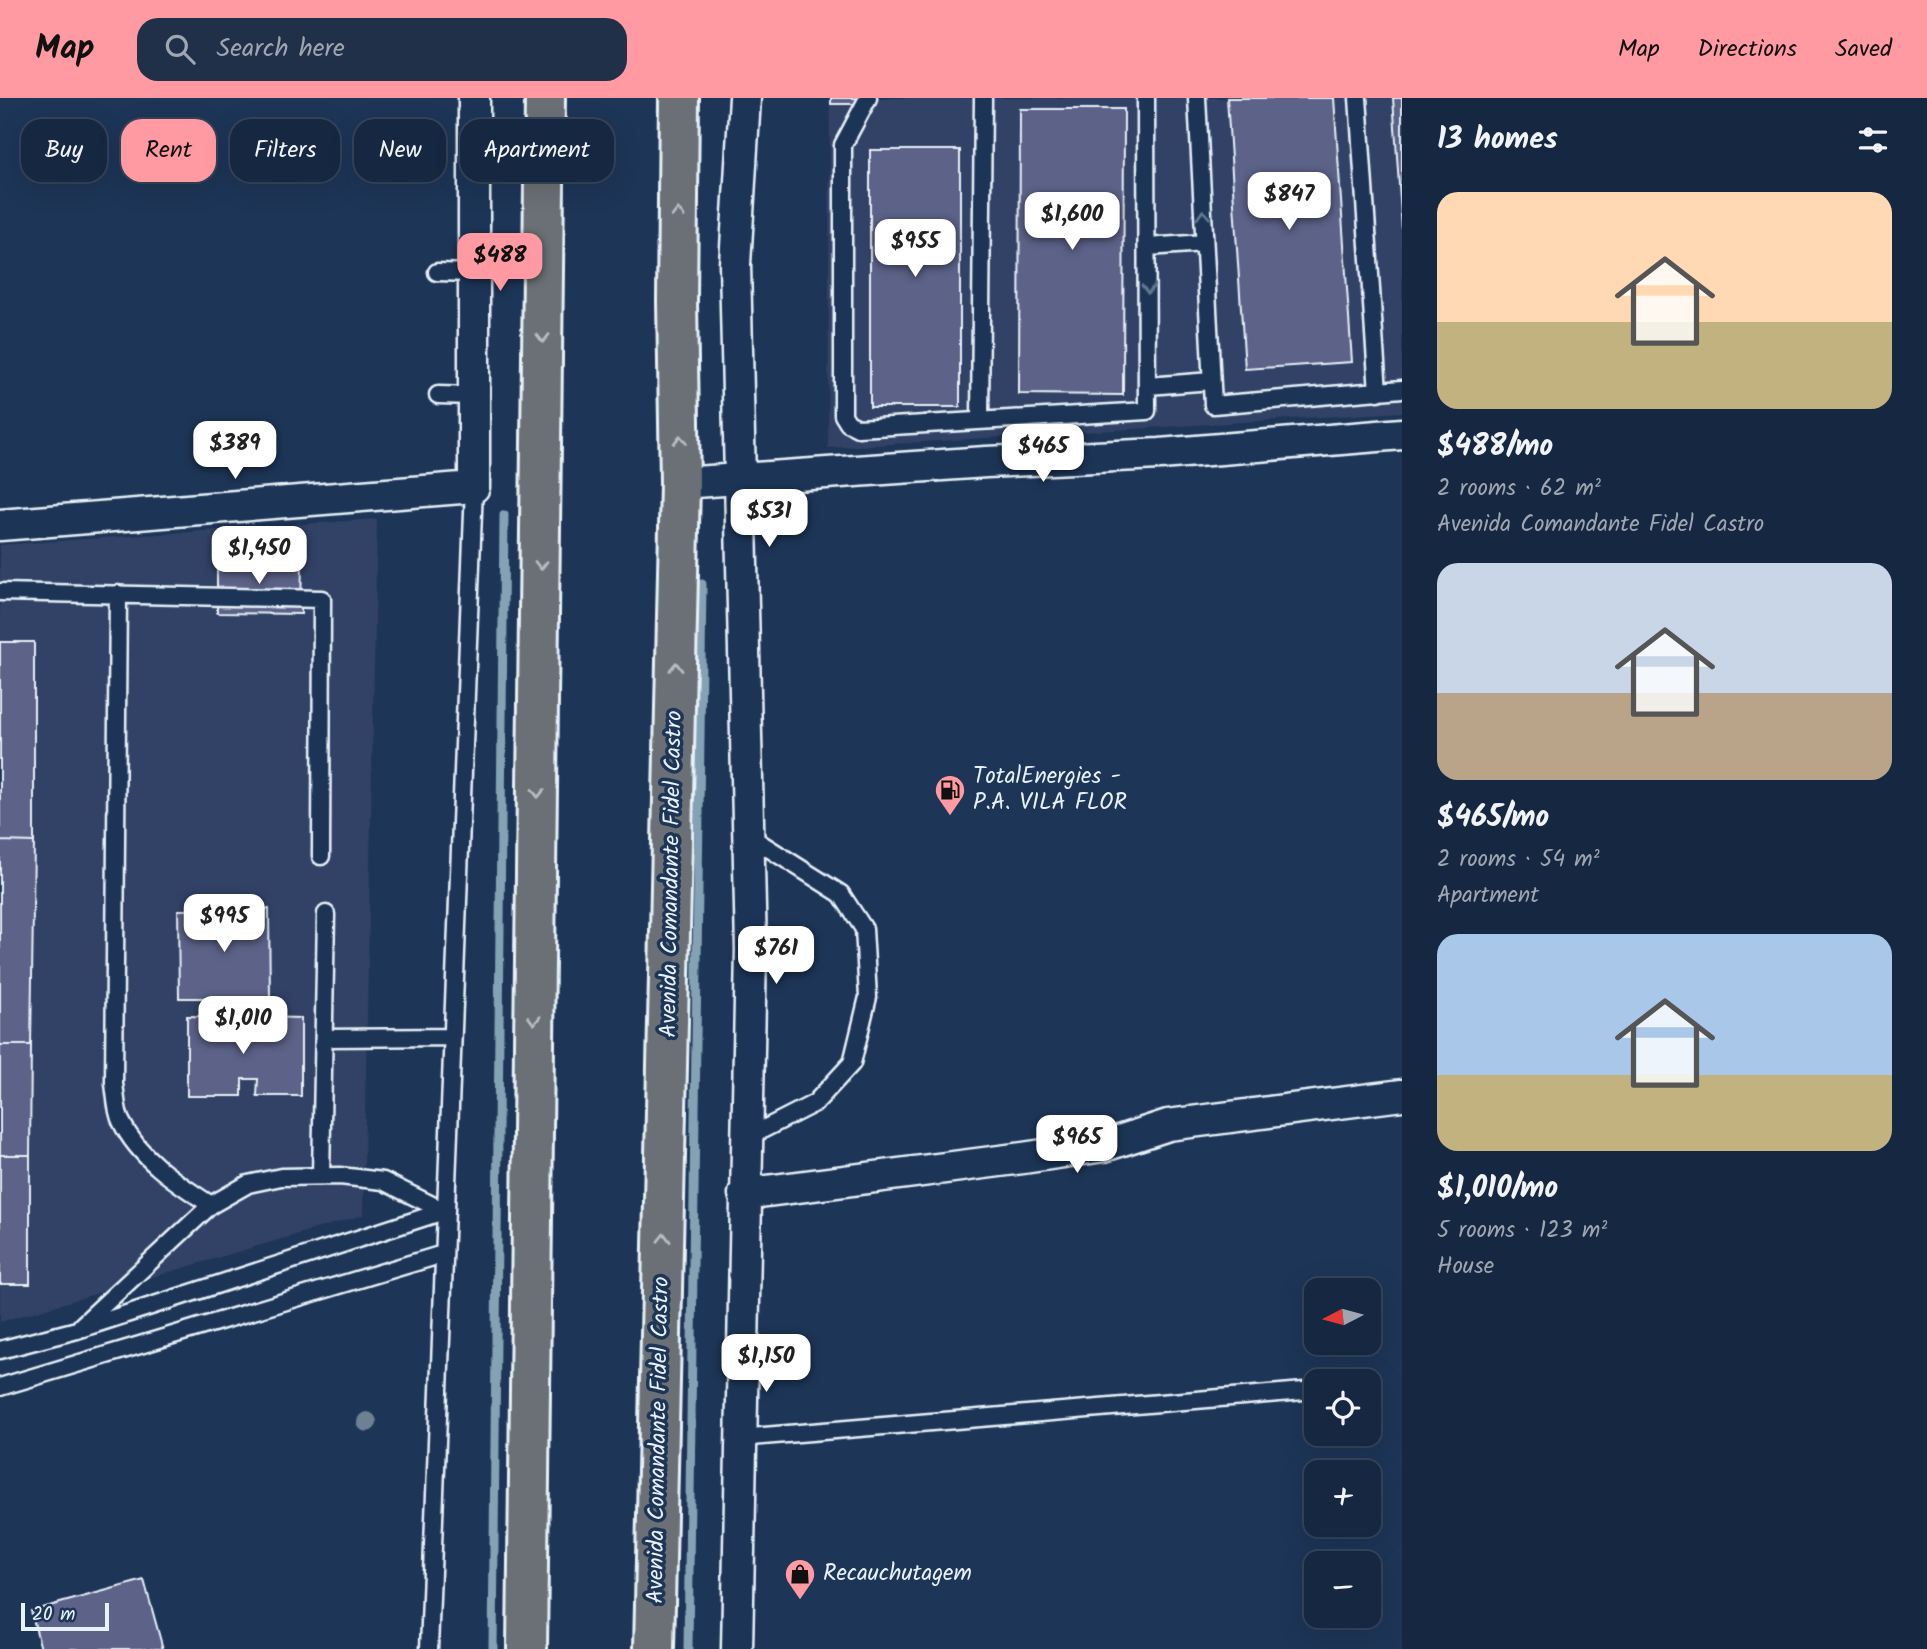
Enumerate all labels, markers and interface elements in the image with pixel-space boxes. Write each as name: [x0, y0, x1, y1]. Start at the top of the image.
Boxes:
search box: [137, 18, 627, 81]
text: Map: [35, 23, 95, 76]
text: Search here: [217, 28, 345, 70]
icon: search: [161, 30, 199, 68]
text: Map: [1618, 30, 1660, 69]
text: Directions: [1698, 30, 1797, 69]
text: Saved: [1835, 30, 1892, 69]
text: 13 homes: [1437, 116, 1558, 164]
chip: Buy: [21, 119, 107, 182]
chip: Rent: [121, 119, 216, 182]
chip: Filters: [230, 119, 340, 182]
chip: New: [354, 119, 446, 182]
chip: Apartment: [460, 119, 614, 182]
icon: filters: [1854, 121, 1892, 159]
pin: $847: [1248, 172, 1330, 232]
text: $847: [1264, 177, 1314, 213]
pin: $1,600: [1015, 192, 1129, 252]
text: $1,600: [1041, 197, 1103, 233]
one-way arrow: [670, 207, 686, 217]
one-way arrow: [1196, 209, 1211, 220]
pin: $955: [874, 220, 956, 279]
text: $955: [891, 224, 939, 260]
pin: $488: [459, 234, 541, 293]
text: $488: [473, 238, 527, 274]
icon: home: [1602, 238, 1728, 364]
one-way arrow: [1140, 284, 1156, 294]
one-way arrow: [535, 333, 551, 343]
pin: $389: [194, 422, 276, 481]
text: $488/mo: [1437, 423, 1553, 471]
pin: $465: [1002, 424, 1084, 484]
text: $389: [209, 426, 261, 462]
text: $465: [1018, 429, 1068, 465]
one-way arrow: [672, 434, 687, 445]
text: 2 rooms · 62 m²: [1437, 471, 1601, 507]
pin: $531: [728, 490, 810, 549]
text: $531: [747, 494, 791, 530]
text: Avenida Comandante Fidel Castro: [1437, 507, 1764, 543]
pin: $1,450: [202, 526, 316, 586]
text: $1,450: [228, 531, 290, 567]
one-way arrow: [533, 560, 549, 571]
icon: home: [1602, 609, 1728, 735]
one-way arrow: [669, 662, 684, 673]
street label: Avenida Comandante Fidel Castro: [651, 710, 693, 1038]
place label: TotalEnergies - P.A. VILA FLOR: [973, 759, 1127, 821]
fuel station icon: TotalEnergies - P.A. VILA FLOR: [933, 773, 967, 817]
one-way arrow: [530, 788, 546, 798]
text: $465/mo: [1437, 794, 1549, 842]
text: 2 rooms · 54 m²: [1437, 842, 1600, 878]
text: Apartment: [1437, 878, 1539, 914]
pin: $995: [183, 894, 265, 954]
text: $995: [200, 899, 248, 935]
pin: $761: [735, 926, 817, 986]
text: $761: [754, 931, 798, 967]
icon: home: [1602, 980, 1728, 1106]
pin: $1,010: [186, 996, 300, 1056]
text: $1,010: [214, 1001, 272, 1037]
one-way arrow: [526, 1015, 542, 1026]
pin: $965: [1036, 1116, 1118, 1175]
text: $965: [1052, 1120, 1102, 1156]
text: $1,010/mo: [1437, 1165, 1558, 1213]
text: 5 rooms · 123 m²: [1437, 1213, 1607, 1249]
one-way arrow: [656, 1232, 671, 1243]
text: House: [1437, 1249, 1494, 1285]
street label: Avenida Comandante Fidel Castro: [638, 1276, 680, 1604]
north arrow: [1304, 1278, 1381, 1354]
map controls: [1304, 1278, 1381, 1628]
pin: $1,150: [709, 1334, 823, 1394]
text: $1,150: [738, 1339, 794, 1375]
button: locate: [1304, 1369, 1381, 1446]
button: +: [1304, 1460, 1381, 1537]
button: −: [1304, 1551, 1381, 1628]
place label: Recauchutagem: [823, 1556, 972, 1592]
shop icon: Recauchutagem: [783, 1557, 817, 1601]
scale bar: [21, 1600, 108, 1632]
text: 20 m: [32, 1600, 75, 1630]

